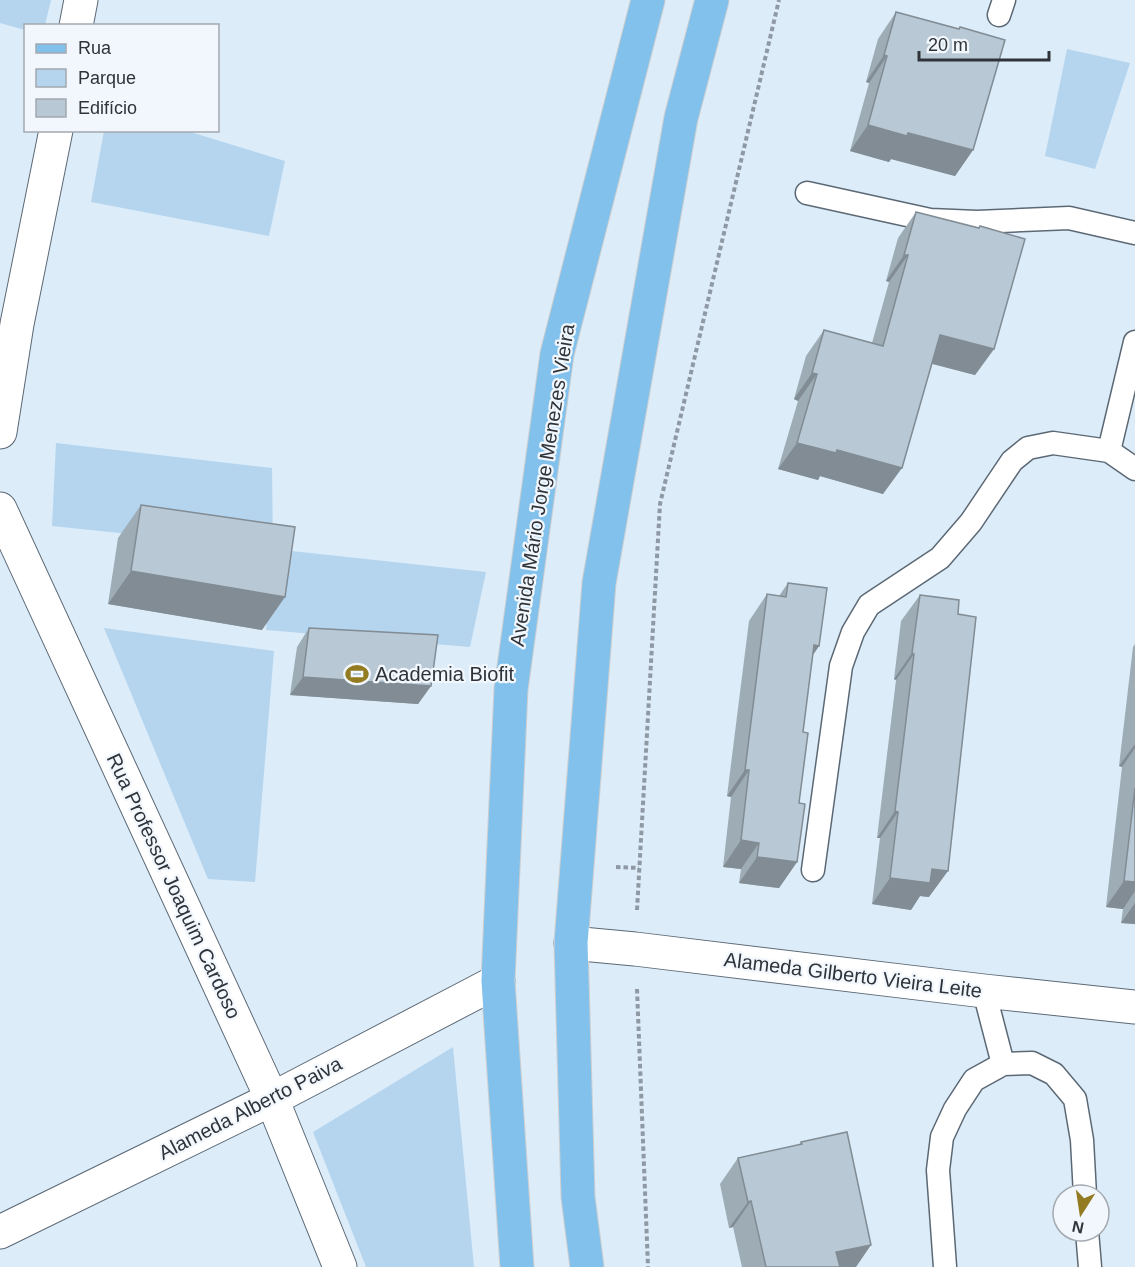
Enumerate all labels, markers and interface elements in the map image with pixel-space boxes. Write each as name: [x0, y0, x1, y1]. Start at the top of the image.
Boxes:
legend: [24, 24, 219, 132]
scale bar: [919, 24, 1050, 62]
text: 20 m: [928, 35, 968, 55]
text: Rua: [78, 38, 112, 58]
text: Parque: [78, 68, 136, 88]
text: Edifício: [78, 98, 137, 118]
street label: Avenida Mário Jorge Menezes Vieira: [506, 321, 579, 648]
sports icon: Academia Biofit: [344, 661, 370, 687]
place label: Academia Biofit: [375, 663, 514, 685]
street label: Rua Professor Joaquim Cardoso: [103, 750, 245, 1022]
street label: Alameda Gilberto Vieira Leite: [723, 948, 983, 1002]
street label: Alameda Alberto Paiva: [155, 1052, 346, 1164]
north arrow: [1051, 1183, 1111, 1243]
text: N: [1071, 1218, 1085, 1237]

